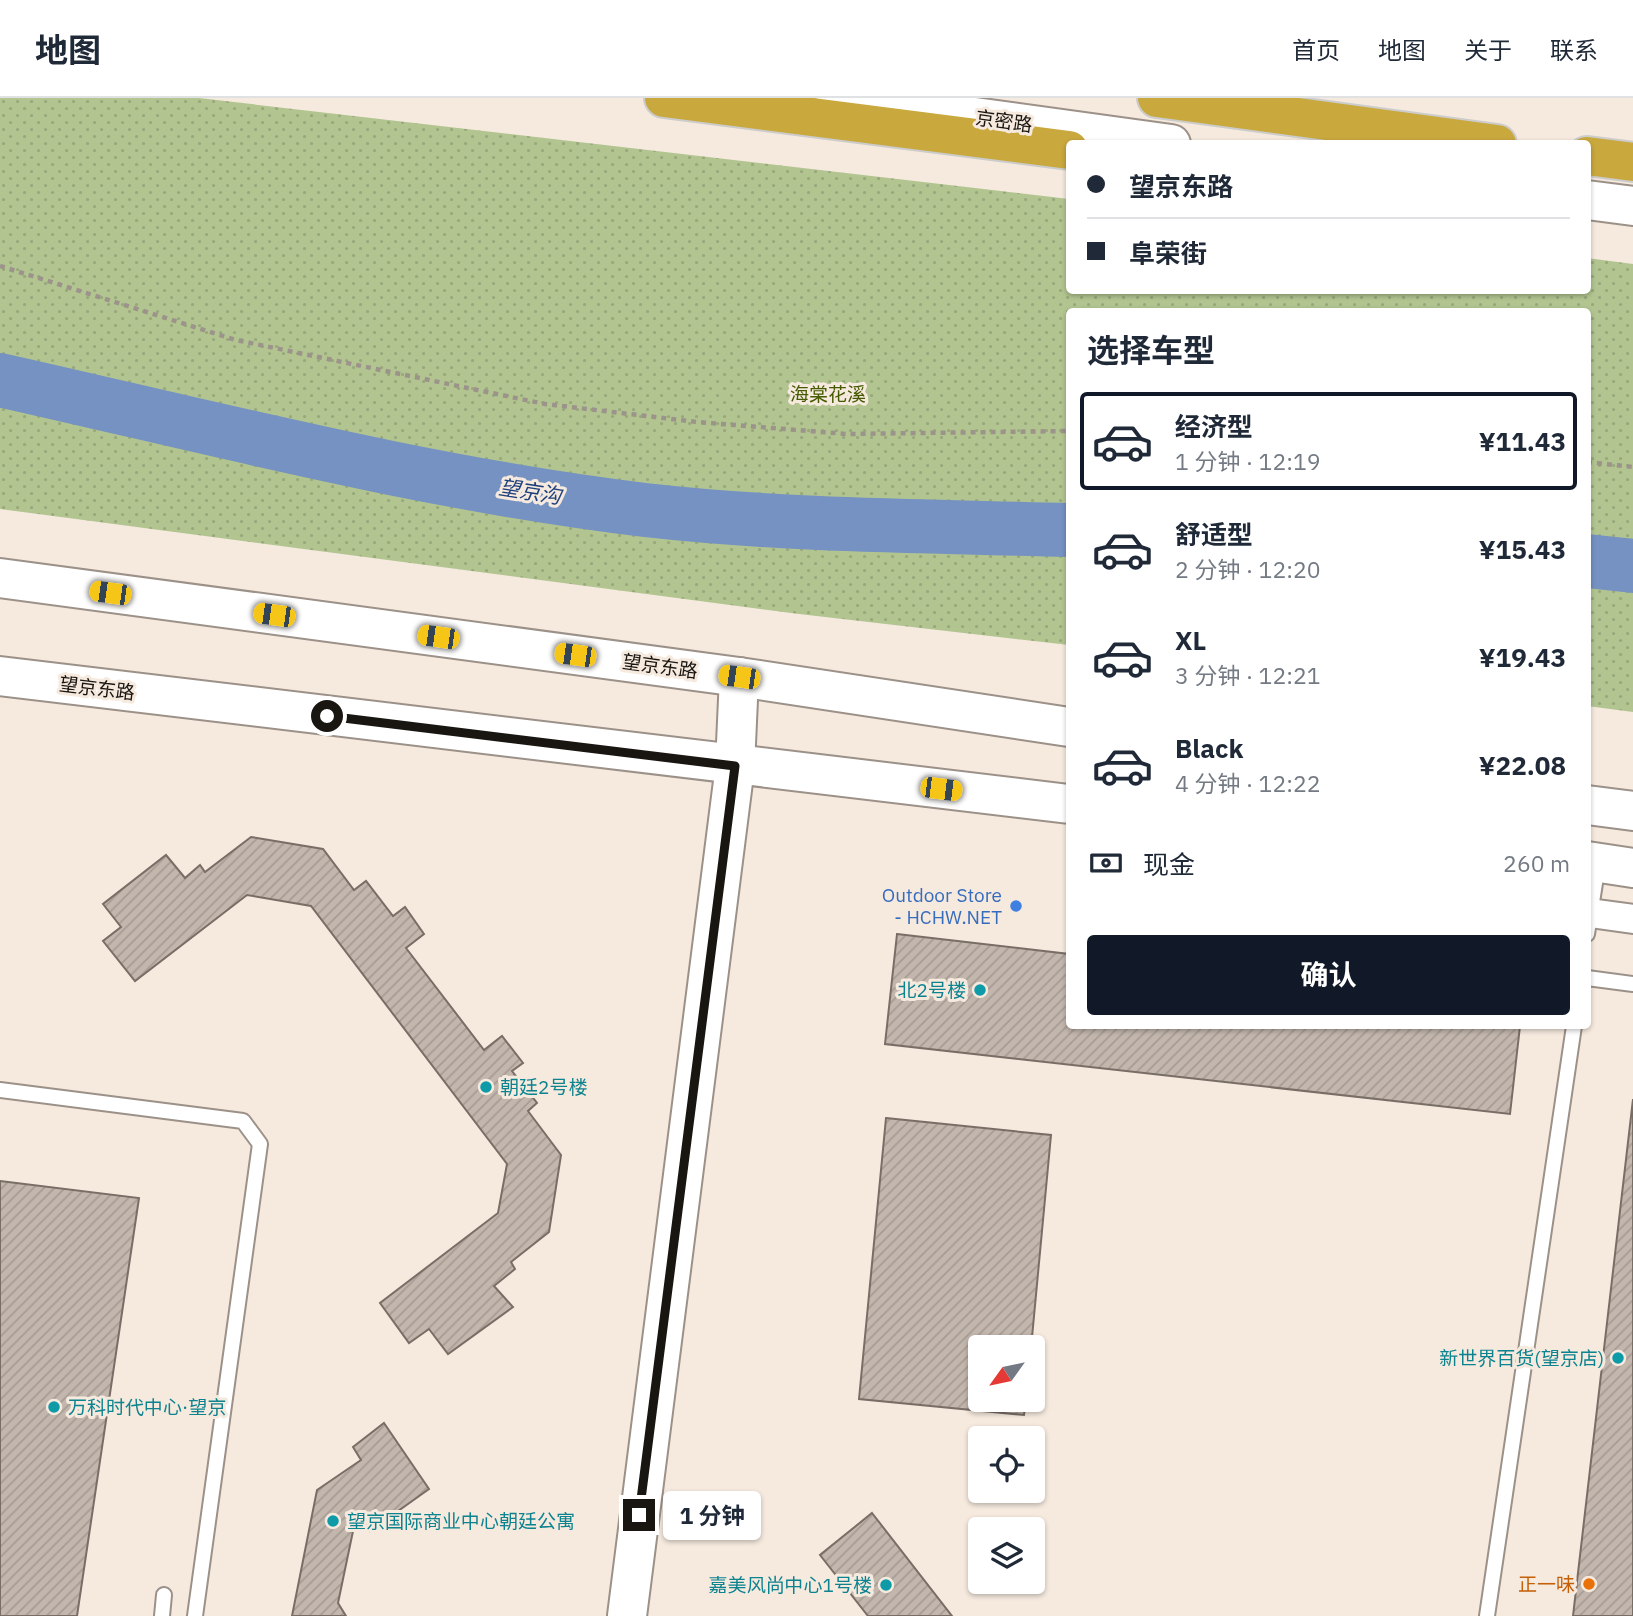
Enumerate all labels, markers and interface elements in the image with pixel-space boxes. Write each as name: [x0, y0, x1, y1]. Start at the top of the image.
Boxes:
text: 地图: [35, 28, 101, 71]
text: 首页: [1292, 34, 1340, 66]
text: 地图: [1378, 34, 1426, 66]
text: 关于: [1464, 34, 1512, 66]
text: 联系: [1550, 34, 1598, 66]
street label: 京密路: [974, 105, 1034, 137]
text: 望京东路: [1129, 169, 1233, 203]
text: 阜荣街: [1129, 236, 1207, 270]
text: 选择车型: [1087, 329, 1215, 371]
park label: 海棠花溪: [790, 382, 866, 406]
text: 经济型: [1175, 409, 1253, 443]
icon: car: [1091, 410, 1154, 473]
text: ¥11.43: [1479, 424, 1566, 458]
text: 1 分钟 · 12:19: [1175, 446, 1321, 476]
water label: 望京沟: [497, 472, 565, 510]
text: 舒适型: [1175, 517, 1253, 551]
icon: car: [1091, 518, 1154, 581]
text: ¥15.43: [1479, 532, 1566, 566]
text: 2 分钟 · 12:20: [1175, 554, 1321, 584]
car: [88, 580, 133, 606]
car: [252, 602, 297, 628]
text: XL: [1175, 623, 1206, 657]
car: [416, 624, 461, 650]
icon: car: [1091, 626, 1154, 689]
text: ¥19.43: [1479, 640, 1566, 674]
car: [553, 642, 598, 668]
street label: 望京东路: [621, 649, 699, 683]
text: 3 分钟 · 12:21: [1175, 660, 1321, 690]
car: [717, 664, 762, 690]
street label: 望京东路: [58, 671, 136, 705]
route start: [311, 700, 343, 732]
text: Black: [1175, 731, 1243, 765]
icon: car: [1091, 734, 1154, 797]
text: ¥22.08: [1479, 748, 1566, 782]
text: 4 分钟 · 12:22: [1175, 768, 1321, 798]
car: [919, 776, 964, 802]
icon: cash: [1087, 844, 1125, 882]
text: 现金: [1143, 847, 1195, 881]
text: 260 m: [1503, 848, 1570, 878]
place label: Outdoor Store - HCHW.NET: [882, 883, 1002, 929]
marker: Outdoor Store - HCHW.NET: [1008, 898, 1024, 914]
button: 确认: [1087, 935, 1570, 1015]
place label: 北2号楼: [898, 978, 966, 1002]
marker: 北2号楼: [972, 982, 988, 998]
place label: 朝廷2号楼: [500, 1075, 587, 1099]
marker: 朝廷2号楼: [478, 1079, 494, 1095]
north arrow: [968, 1335, 1045, 1412]
map controls: [968, 1335, 1045, 1594]
place label: 新世界百货(望京店): [1439, 1346, 1604, 1370]
marker: 新世界百货(望京店): [1610, 1350, 1626, 1366]
place label: 万科时代中心·望京: [68, 1395, 226, 1419]
marker: 万科时代中心·望京: [46, 1399, 62, 1415]
button: locate: [968, 1426, 1045, 1503]
callout: 1 分钟: [664, 1490, 762, 1540]
route end: [623, 1499, 655, 1531]
text: 1 分钟: [679, 1500, 745, 1530]
place label: 望京国际商业中心朝廷公寓: [347, 1509, 575, 1533]
marker: 望京国际商业中心朝廷公寓: [325, 1513, 341, 1529]
button: layers: [968, 1517, 1045, 1594]
place label: 正一味: [1518, 1572, 1575, 1596]
place label: 嘉美风尚中心1号楼: [709, 1573, 872, 1597]
marker: 正一味: [1581, 1576, 1597, 1592]
marker: 嘉美风尚中心1号楼: [878, 1577, 894, 1593]

